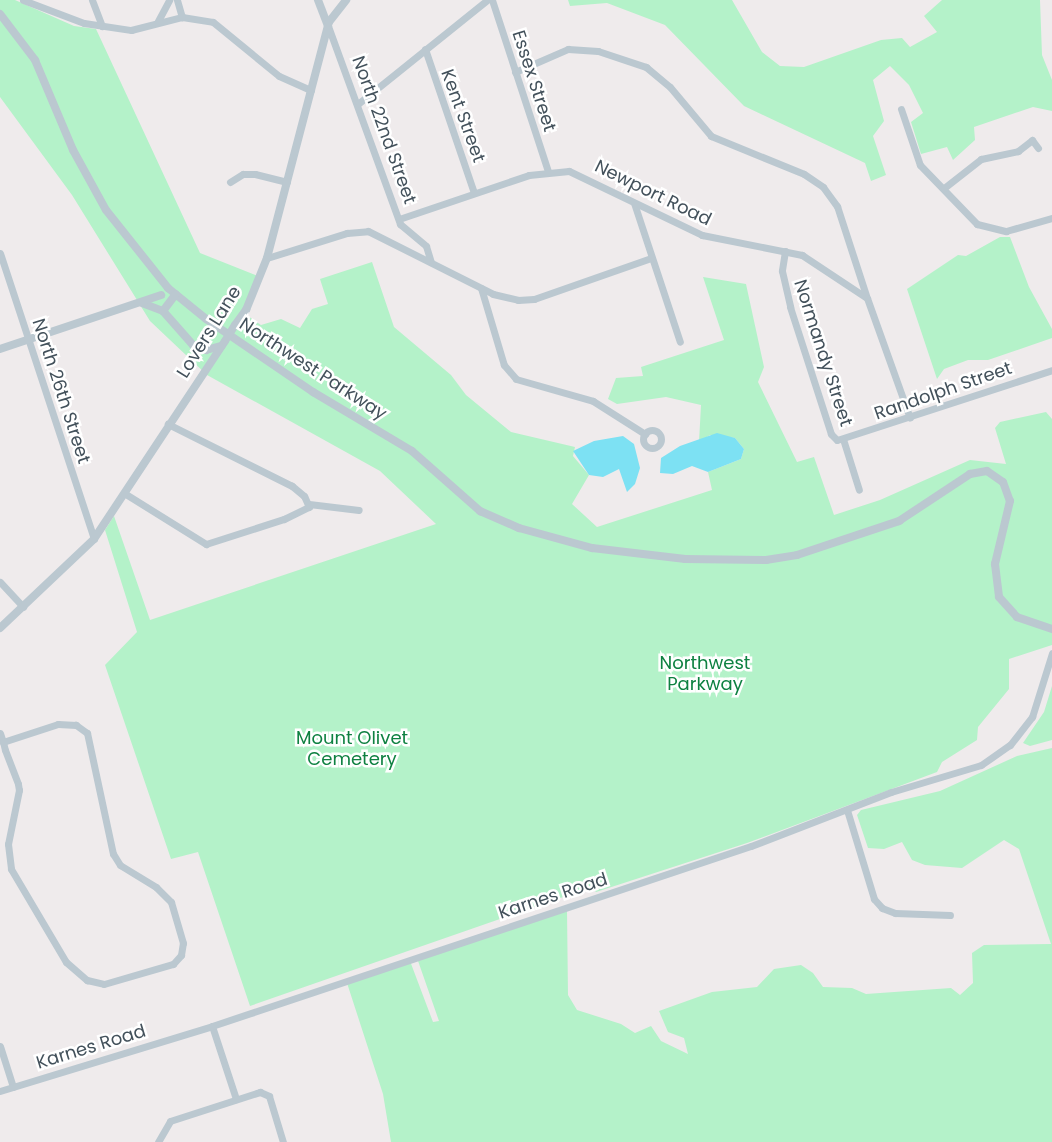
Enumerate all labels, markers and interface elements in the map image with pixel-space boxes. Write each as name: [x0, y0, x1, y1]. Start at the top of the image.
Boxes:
street label: Essex Street: [507, 28, 561, 134]
street label: North 22nd Street: [347, 53, 421, 207]
street label: Kent Street: [436, 66, 490, 166]
street label: Newport Road: [591, 155, 715, 231]
street label: Normandy Street: [789, 277, 857, 429]
street label: Lovers Lane: [172, 282, 246, 382]
street label: Northwest Parkway: [235, 313, 391, 425]
street label: North 26th Street: [27, 316, 95, 466]
street label: Randolph Street: [871, 357, 1015, 425]
park label: Northwest Parkway: [660, 653, 750, 696]
park label: Mount Olivet Cemetery: [296, 728, 408, 771]
street label: Karnes Road: [496, 868, 610, 924]
street label: Karnes Road: [34, 1020, 148, 1074]

